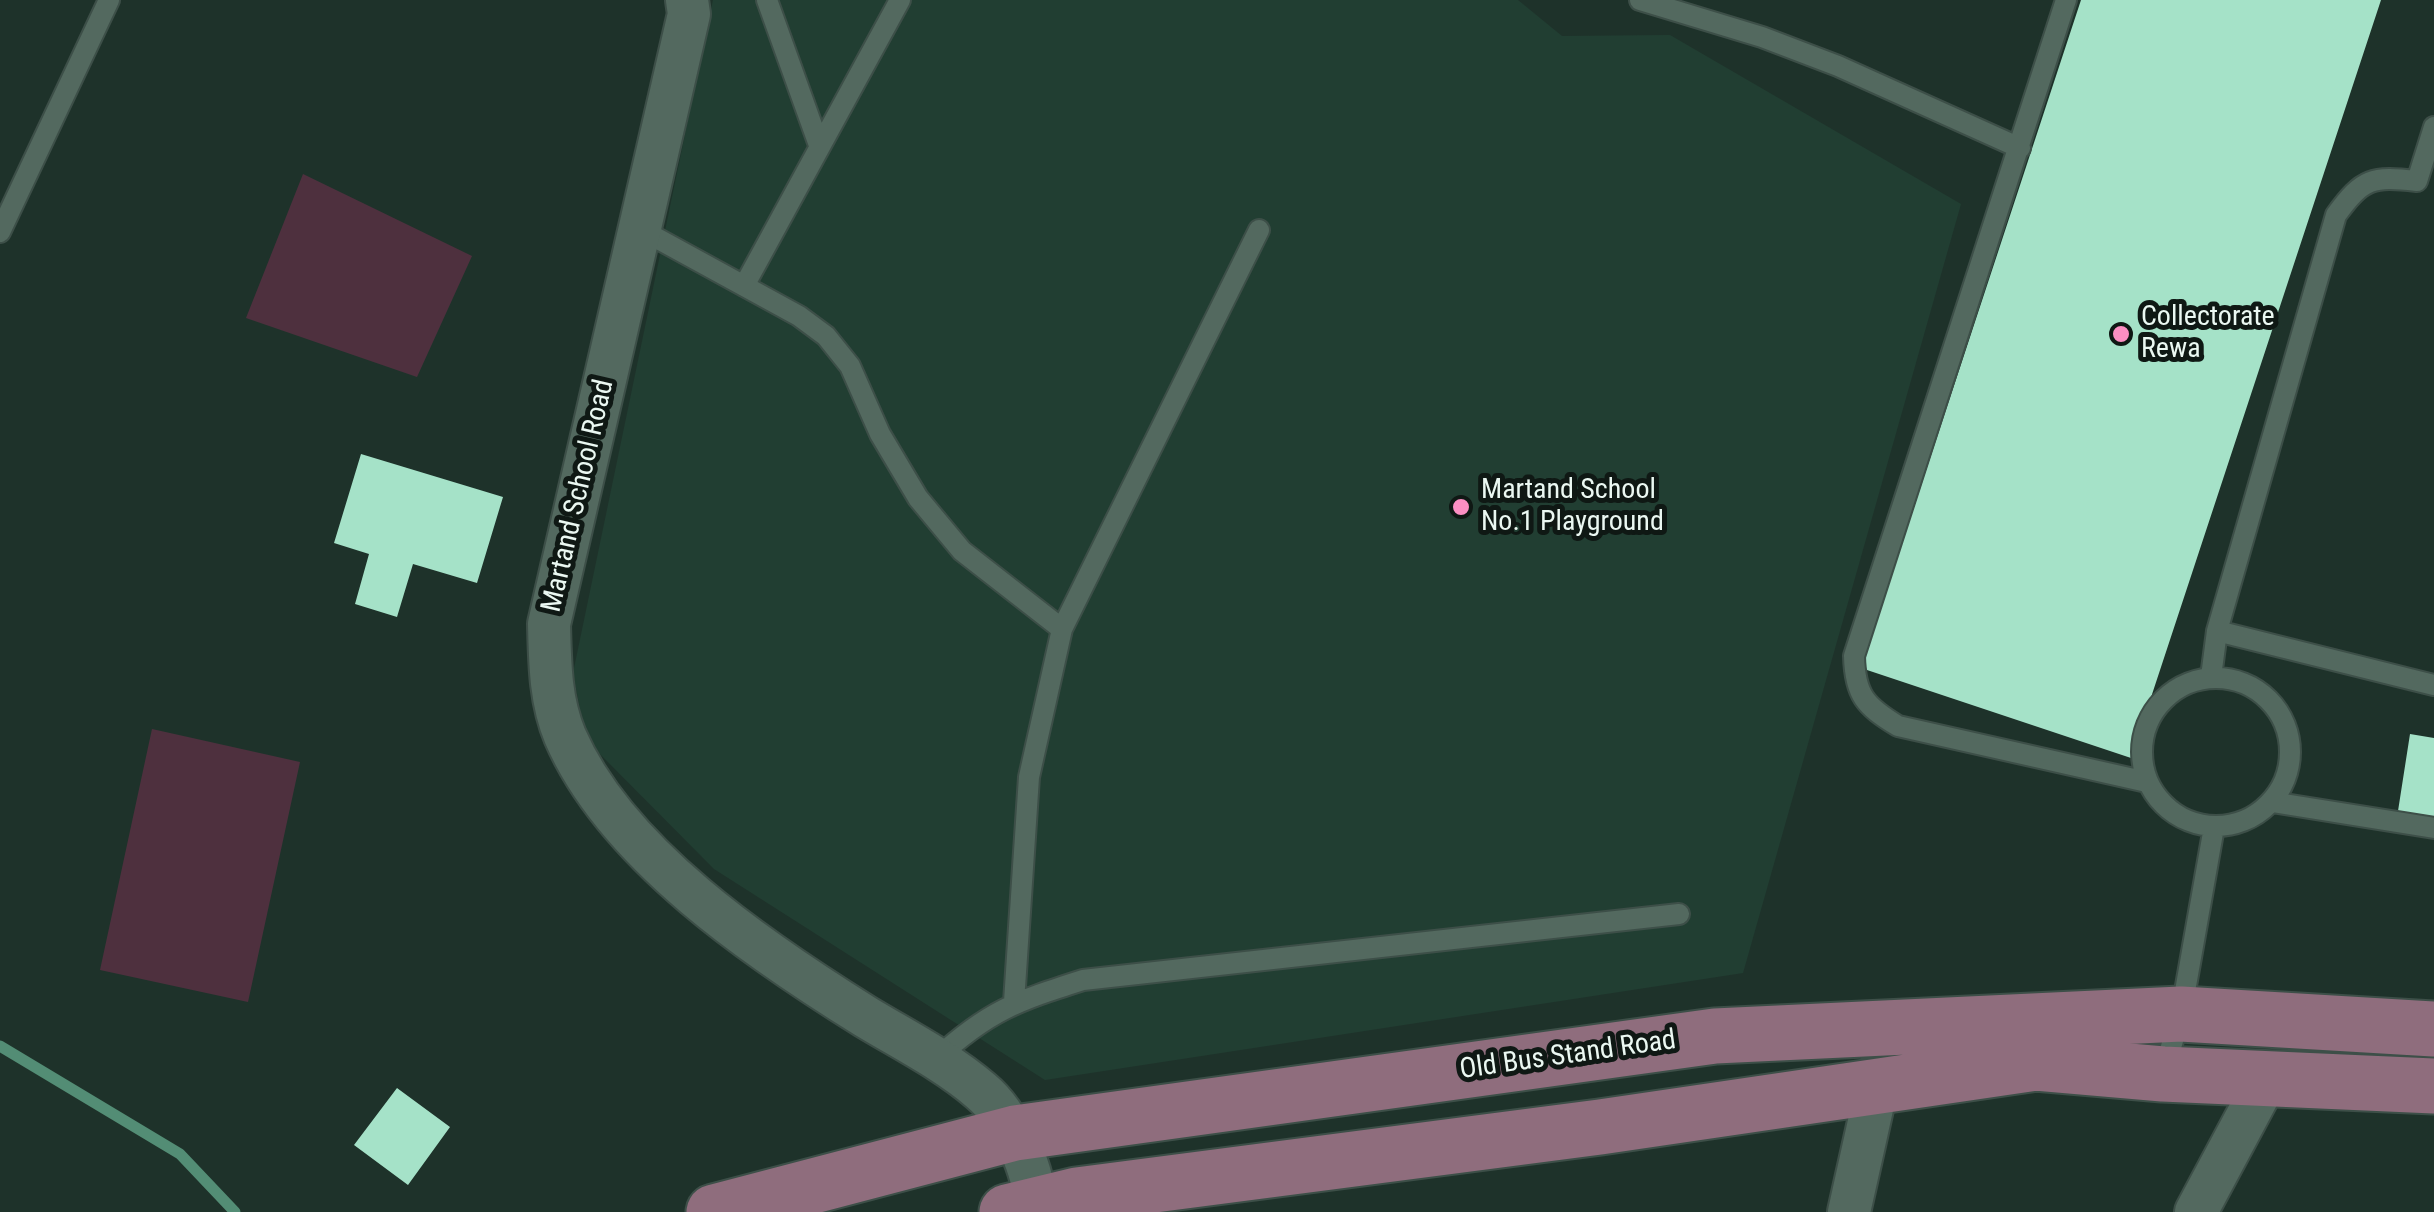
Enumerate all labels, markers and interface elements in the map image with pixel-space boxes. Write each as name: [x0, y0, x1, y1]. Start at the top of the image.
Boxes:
place label: Collectorate Rewa: [2141, 301, 2275, 367]
marker: Collectorate Rewa: [2110, 323, 2132, 345]
street label: Martand School Road: [536, 377, 622, 615]
place label: Martand School No.1 Playground: [1481, 474, 1664, 540]
marker: Martand School No.1 Playground: [1450, 496, 1472, 518]
street label: Old Bus Stand Road: [1458, 1024, 1678, 1088]

